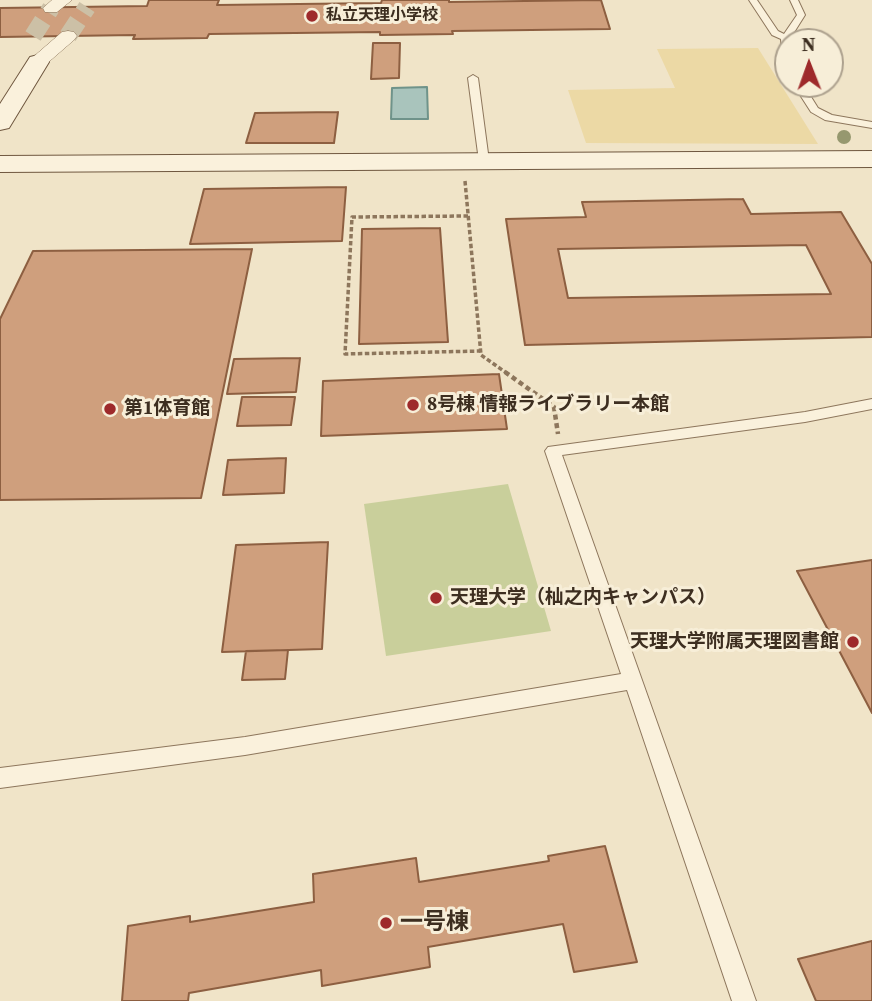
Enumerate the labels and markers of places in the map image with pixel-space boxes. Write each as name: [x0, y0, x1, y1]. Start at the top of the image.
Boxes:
place label: 私立天理小学校: [326, 6, 438, 26]
marker: 私立天理小学校: [304, 8, 320, 24]
place label: 8号棟 情報ライブラリー本館: [427, 394, 669, 416]
marker: 8号棟 情報ライブラリー本館: [405, 397, 421, 413]
place label: 第1体育館: [124, 398, 210, 420]
marker: 第1体育館: [102, 401, 118, 417]
place label: 天理大学（杣之内キャンパス）: [450, 587, 716, 609]
marker: 天理大学（杣之内キャンパス）: [428, 590, 444, 606]
place label: 天理大学附属天理図書館: [630, 631, 839, 653]
marker: 天理大学附属天理図書館: [845, 634, 861, 650]
place label: 一号棟: [400, 909, 469, 937]
marker: 一号棟: [378, 915, 394, 931]

